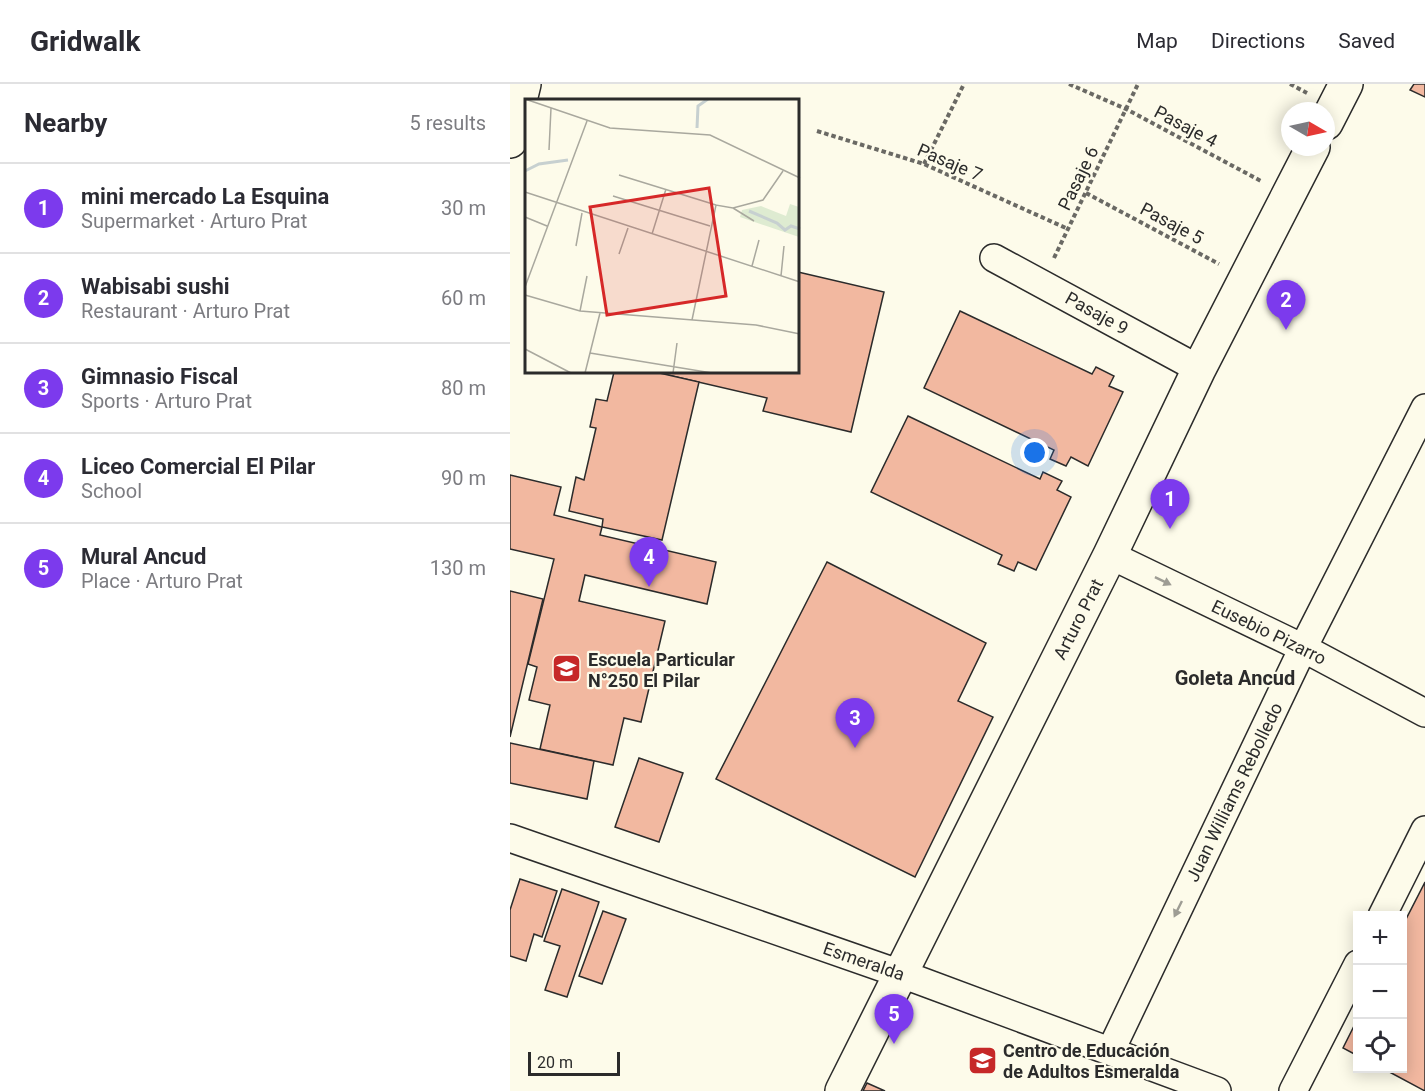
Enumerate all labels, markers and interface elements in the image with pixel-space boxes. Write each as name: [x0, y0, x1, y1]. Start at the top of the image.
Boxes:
text: Gridwalk: [30, 25, 140, 58]
text: Map: [1136, 29, 1178, 53]
text: Directions: [1211, 29, 1305, 53]
text: Saved: [1338, 29, 1395, 53]
inset map: [525, 99, 800, 374]
street label: Pasaje 4: [1151, 101, 1221, 151]
north arrow: [1281, 102, 1335, 156]
text: Nearby: [24, 108, 107, 138]
text: 5 results: [410, 111, 486, 135]
street label: Pasaje 7: [914, 139, 986, 185]
street label: Pasaje 6: [1054, 143, 1102, 213]
text: mini mercado La Esquina: [81, 184, 329, 209]
text: 1: [38, 196, 49, 220]
text: 30 m: [441, 196, 486, 220]
street label: Pasaje 5: [1137, 198, 1207, 248]
text: Supermarket · Arturo Prat: [81, 209, 307, 233]
text: Wabisabi sushi: [81, 274, 230, 299]
pin: 2: [1266, 280, 1306, 330]
text: 2: [38, 286, 49, 310]
text: 60 m: [441, 286, 486, 310]
street label: Pasaje 9: [1062, 287, 1132, 339]
text: Restaurant · Arturo Prat: [81, 299, 290, 323]
text: Gimnasio Fiscal: [81, 364, 238, 389]
text: 3: [38, 376, 49, 400]
text: 80 m: [441, 376, 486, 400]
text: Sports · Arturo Prat: [81, 389, 252, 413]
your location: [1020, 438, 1049, 467]
text: Liceo Comercial El Pilar: [81, 454, 315, 479]
text: 4: [38, 466, 49, 490]
text: 90 m: [441, 466, 486, 490]
text: School: [81, 479, 142, 503]
pin: 1: [1150, 480, 1190, 529]
pin: 4: [630, 538, 668, 587]
text: Mural Ancud: [81, 544, 206, 569]
text: 5: [38, 556, 49, 580]
text: 130 m: [430, 556, 486, 580]
text: Place · Arturo Prat: [81, 569, 243, 593]
street label: Arturo Prat: [1049, 575, 1107, 663]
one-way arrow: [1155, 576, 1172, 585]
street label: Eusebio Pizarro: [1208, 595, 1330, 669]
place label: Escuela Particular N°250 El Pilar: [588, 649, 735, 691]
school or university icon: Escuela Particular N°250 El Pilar: [551, 653, 583, 685]
district label: Goleta Ancud: [1175, 666, 1295, 690]
pin: 3: [836, 698, 874, 748]
street label: Juan Williams Rebolledo: [1181, 699, 1287, 885]
one-way arrow: [1174, 901, 1183, 918]
map controls: [1353, 911, 1407, 1073]
button: +: [1353, 911, 1407, 965]
street label: Esmeralda: [821, 937, 907, 985]
button: −: [1353, 965, 1407, 1019]
pin: 5: [874, 994, 914, 1044]
button: locate: [1353, 1019, 1407, 1073]
place label: Centro de Educación de Adultos Esmeralda: [1003, 1040, 1180, 1082]
school or university icon: Centro de Educación de Adultos Esmeralda: [966, 1044, 998, 1076]
scale bar: [528, 1049, 620, 1076]
text: 20 m: [537, 1053, 573, 1072]

